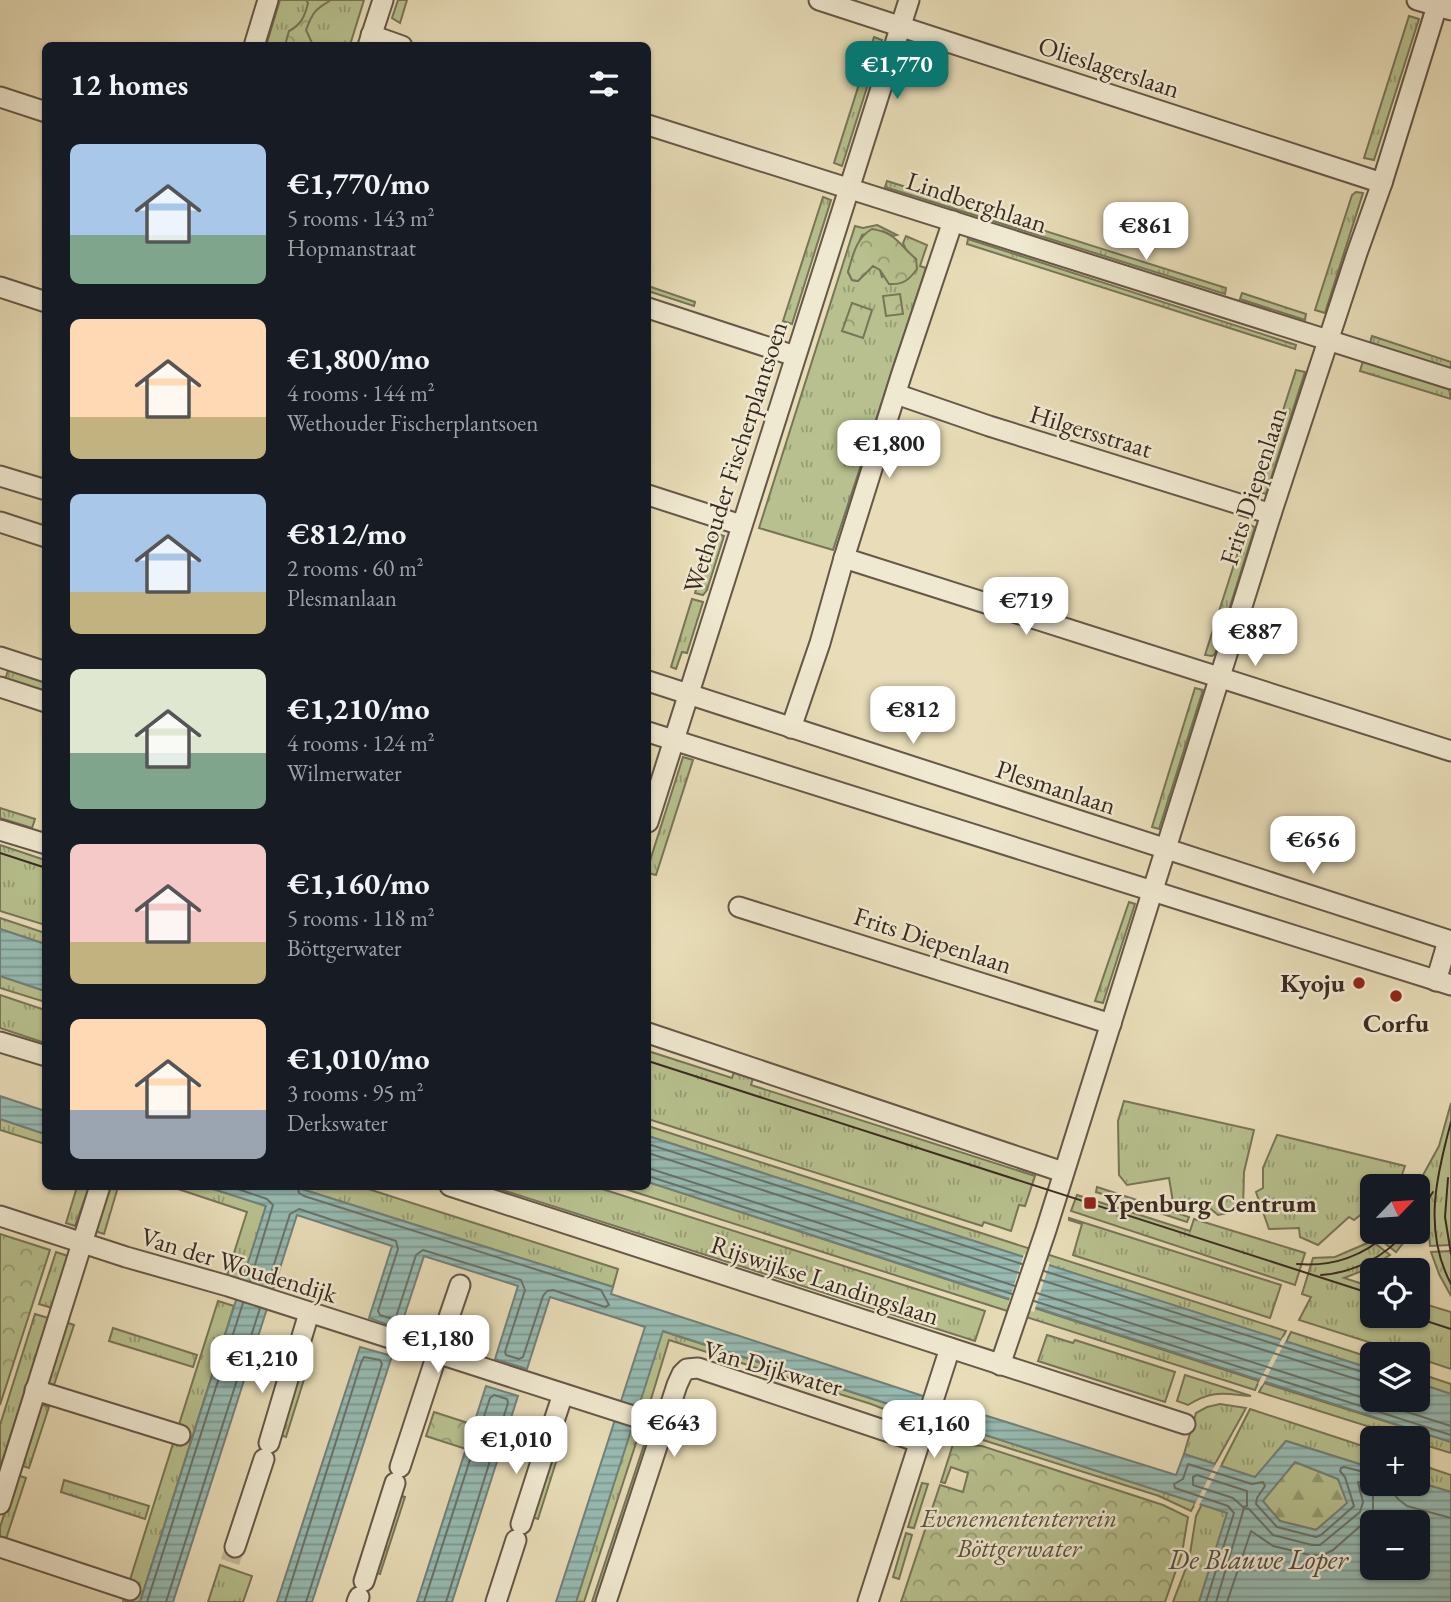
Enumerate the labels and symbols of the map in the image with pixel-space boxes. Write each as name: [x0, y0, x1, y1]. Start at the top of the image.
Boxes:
street label: Olieslagerslaan: [1034, 28, 1184, 106]
pin: €1,770: [840, 42, 954, 101]
street label: Lindberghlaan: [902, 163, 1052, 241]
pin: €861: [1105, 202, 1187, 262]
street label: Wethouder Fischerplantsoen: [675, 316, 795, 597]
street label: Hilgersstraat: [1026, 396, 1156, 466]
street label: Frits Diepenlaan: [1211, 402, 1295, 569]
pin: €1,800: [832, 420, 946, 480]
pin: €719: [985, 578, 1067, 637]
pin: €887: [1214, 608, 1296, 668]
pin: €812: [872, 686, 954, 746]
street label: Plesmanlaan: [992, 752, 1121, 822]
pin: €656: [1272, 816, 1354, 876]
street label: Frits Diepenlaan: [850, 898, 1017, 982]
place label: Kyoju: [1280, 966, 1346, 1000]
marker: Kyoju: [1351, 975, 1367, 991]
marker: Corfu: [1388, 988, 1404, 1004]
place label: Corfu: [1363, 1006, 1430, 1040]
north arrow: [1360, 1174, 1430, 1244]
place label: Ypenburg Centrum: [1104, 1186, 1317, 1220]
marker: Ypenburg Centrum: [1082, 1195, 1098, 1211]
street label: Van der Woudendijk: [137, 1219, 342, 1311]
street label: Rijswijkse Landingslaan: [707, 1227, 944, 1333]
pin: €1,180: [381, 1316, 495, 1375]
street label: Van Dijkwater: [700, 1332, 847, 1404]
pin: €1,210: [205, 1336, 319, 1395]
pin: €643: [633, 1400, 715, 1459]
pin: €1,160: [877, 1400, 991, 1460]
pin: €1,010: [459, 1416, 573, 1476]
park label: Evenemententerrein Böttgerwater: [920, 1501, 1117, 1565]
water label: De Blauwe Loper: [1167, 1541, 1349, 1577]

